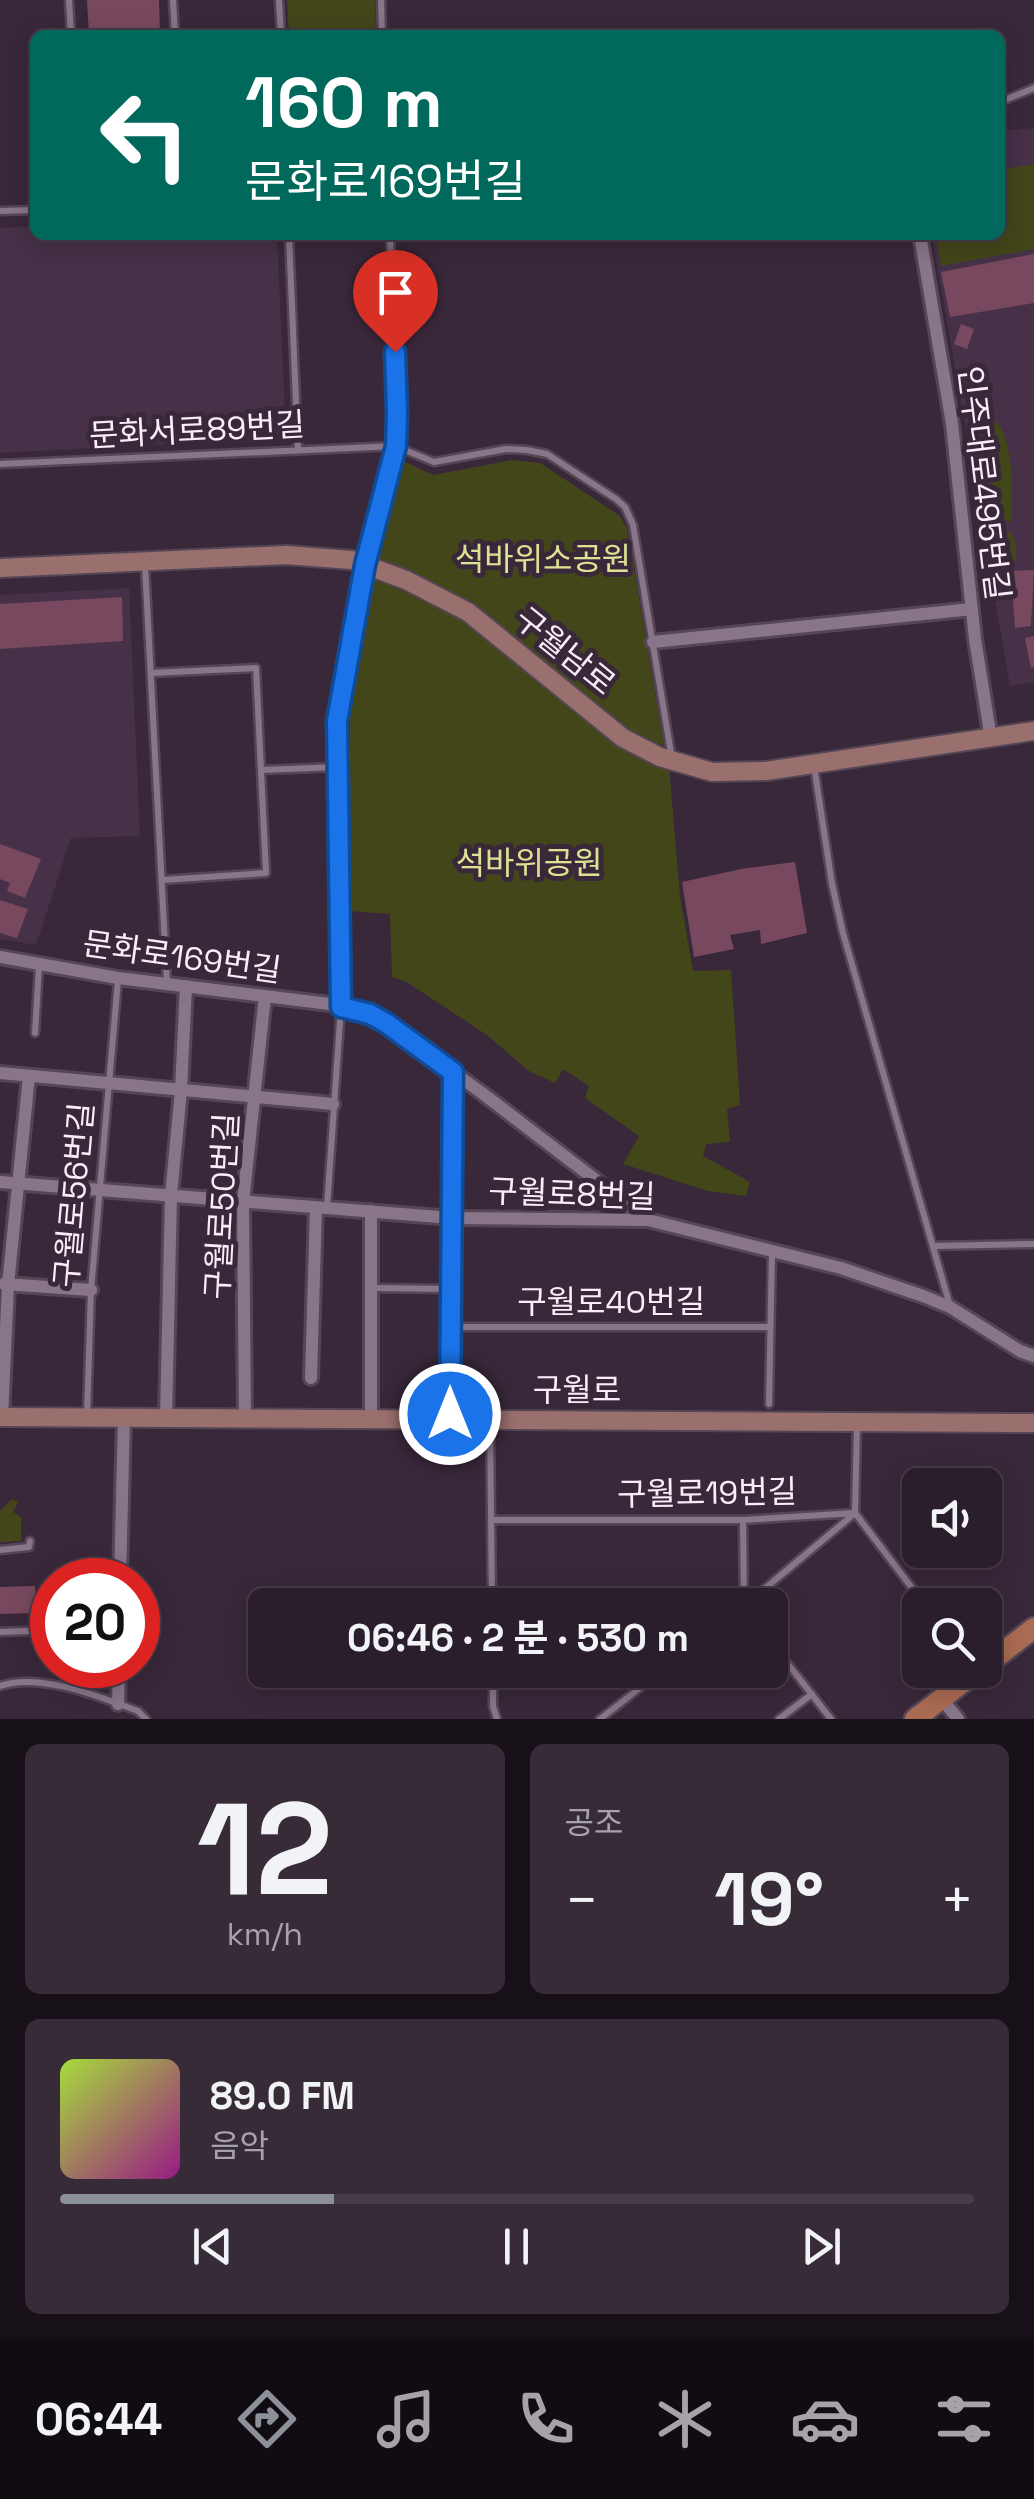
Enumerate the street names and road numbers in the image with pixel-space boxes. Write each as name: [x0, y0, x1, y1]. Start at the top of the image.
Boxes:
street label: 인주대로495번길: [950, 364, 1018, 602]
street label: 문화서로89번길: [88, 404, 306, 456]
street label: 구월남로: [507, 598, 623, 704]
street label: 문화로169번길: [80, 923, 284, 991]
street label: 구월로56번길: [46, 1101, 102, 1289]
street label: 구월로50번길: [197, 1112, 247, 1300]
street label: 구월로8번길: [488, 1171, 656, 1217]
street label: 구월로40번길: [517, 1282, 705, 1322]
street label: 구월로: [533, 1370, 621, 1410]
street label: 구월로19번길: [617, 1471, 797, 1515]

